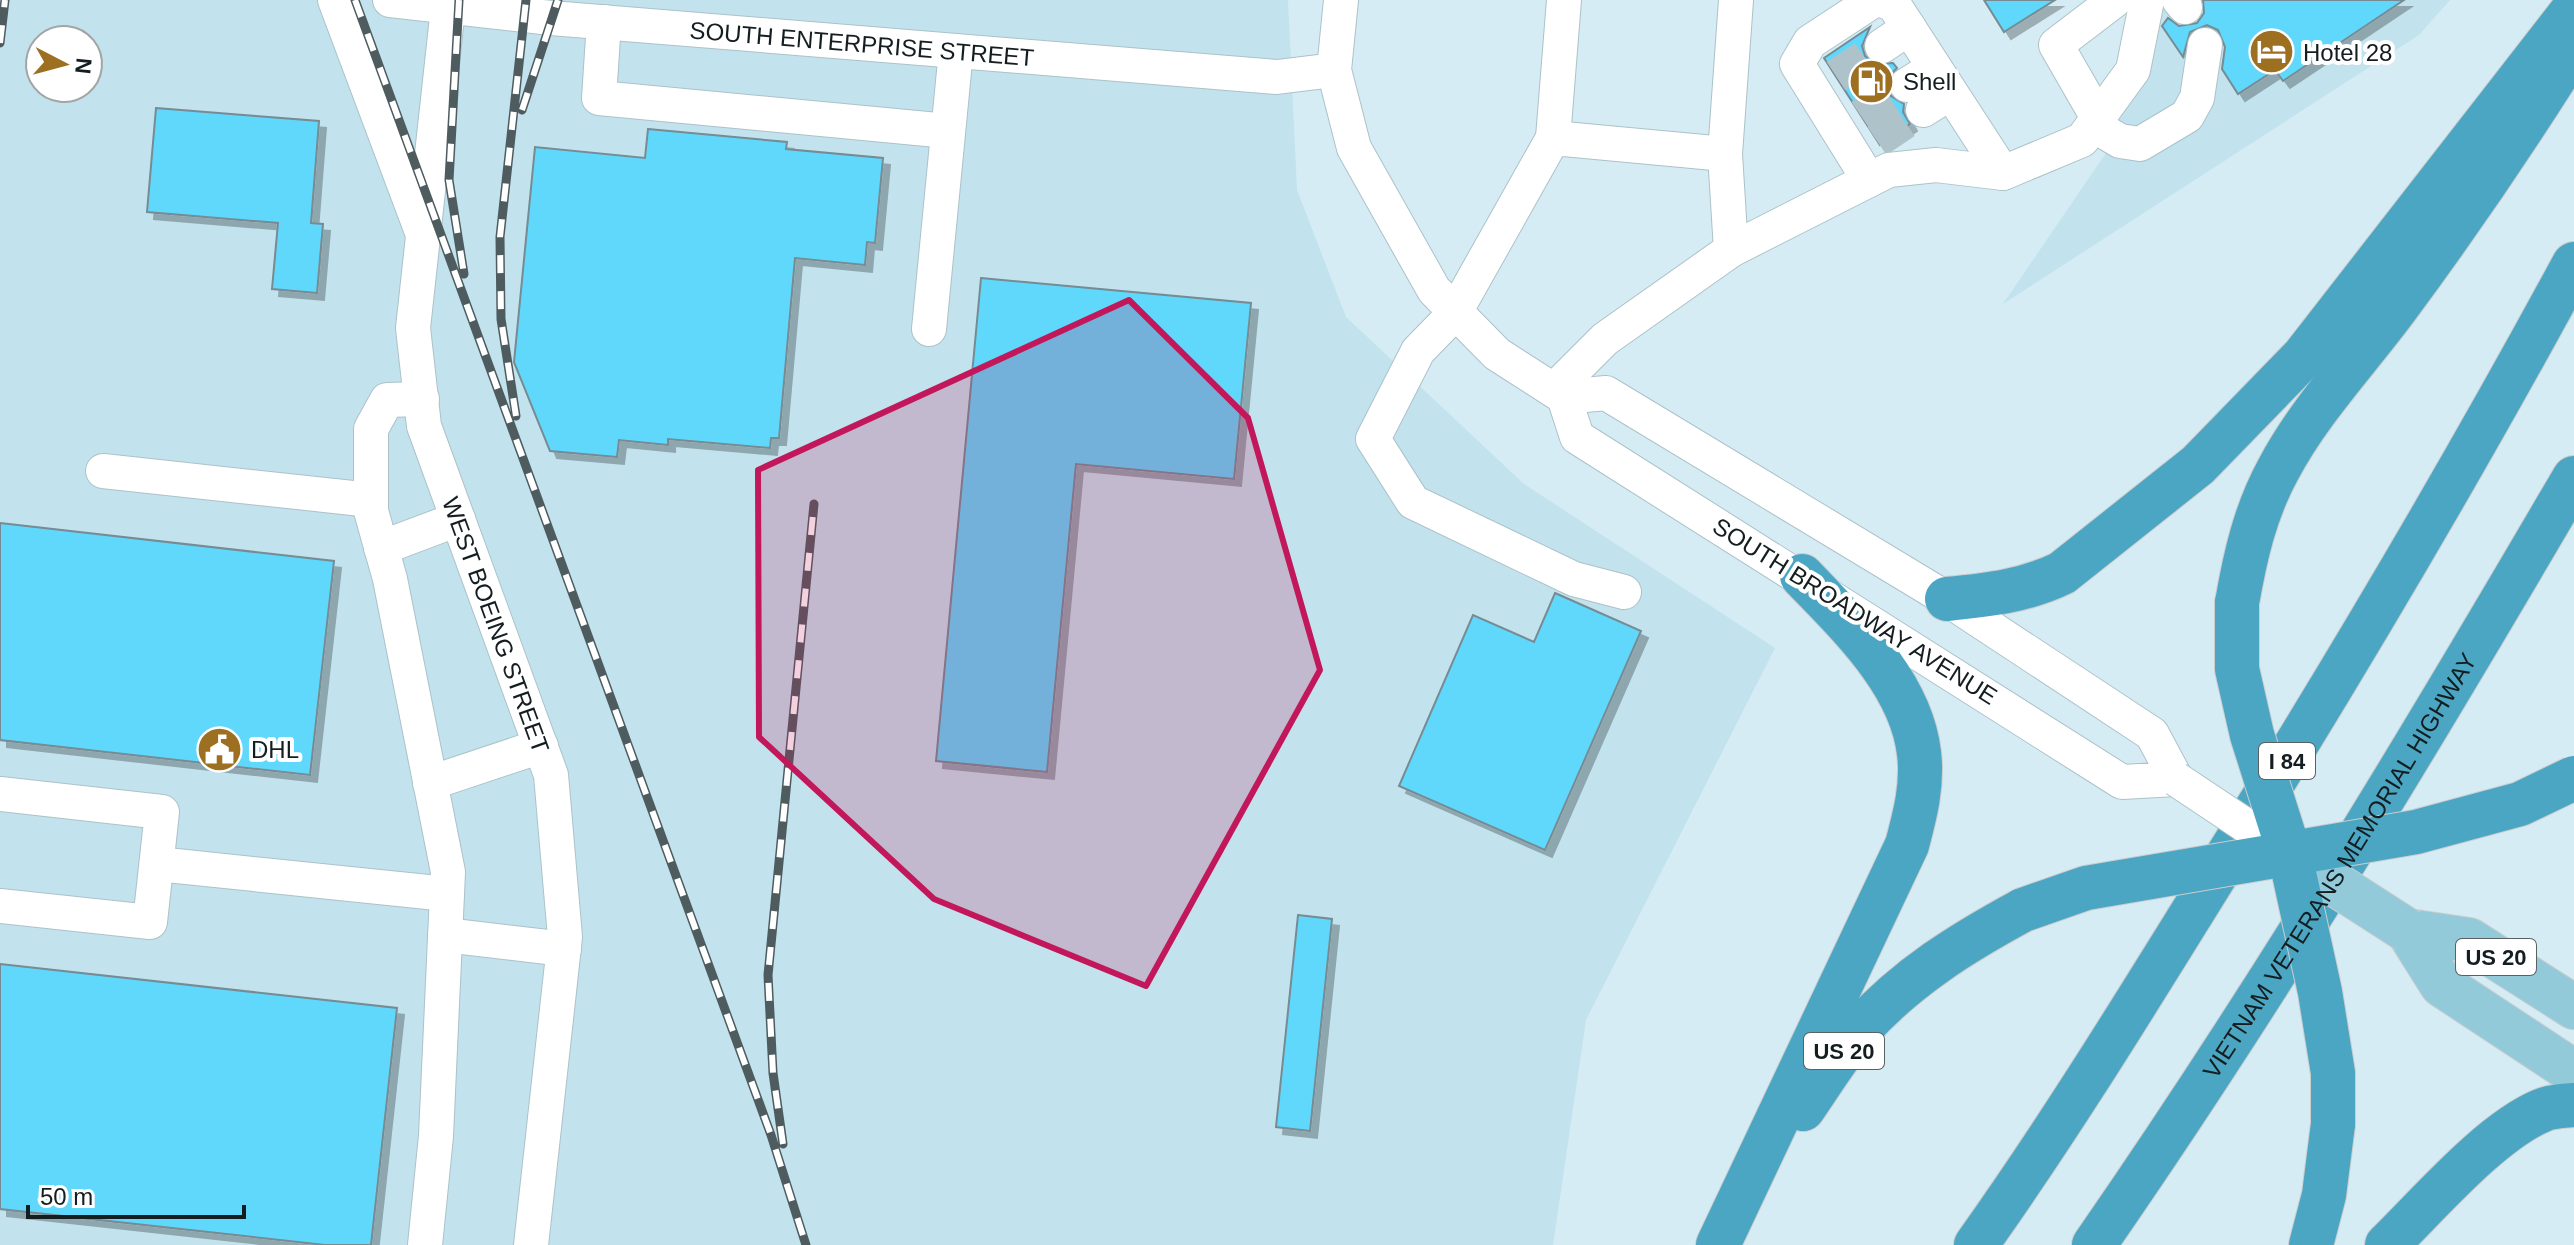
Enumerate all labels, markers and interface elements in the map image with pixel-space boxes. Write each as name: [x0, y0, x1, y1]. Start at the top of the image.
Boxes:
street label: SOUTH ENTERPRISE STREET: [689, 16, 1036, 71]
north arrow: [24, 24, 104, 104]
hotel icon: Hotel 28: [2248, 28, 2296, 76]
place label: Hotel 28: [2303, 39, 2392, 66]
text: N: [70, 57, 97, 75]
fuel station icon: Shell: [1848, 57, 1896, 105]
place label: Shell: [1903, 68, 1956, 95]
street label: WEST BOEING STREET: [437, 493, 555, 757]
street label: SOUTH BROADWAY AVENUE: [1708, 512, 2002, 710]
street label: VIETNAM VETERANS MEMORIAL HIGHWAY: [2197, 648, 2481, 1083]
public building icon: DHL: [196, 725, 244, 773]
place label: DHL: [251, 736, 299, 763]
road number: I 84: [2259, 743, 2315, 779]
road number: US 20: [2456, 939, 2536, 975]
road number: US 20: [1804, 1033, 1884, 1069]
scale bar: [28, 1169, 244, 1219]
text: 50 m: [40, 1183, 93, 1210]

